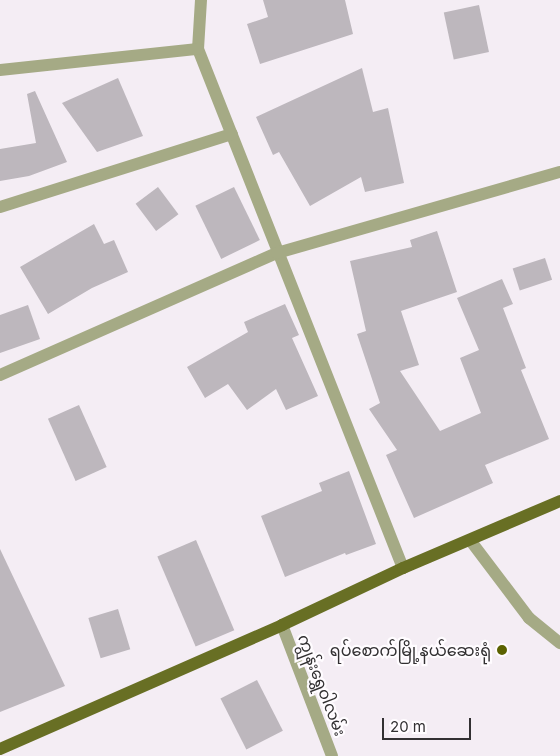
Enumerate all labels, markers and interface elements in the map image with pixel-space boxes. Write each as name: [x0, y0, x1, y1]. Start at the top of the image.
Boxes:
street label: ကျွန်းရွှေဝါလမ်း: [294, 632, 350, 738]
place label: ရပ်စောက်မြို့နယ်ဆေးရုံ: [330, 640, 491, 660]
marker: ရပ်စောက်မြို့နယ်ဆေးရုံ: [495, 643, 509, 657]
scale bar: [385, 708, 474, 740]
text: 20 m: [390, 717, 426, 736]

